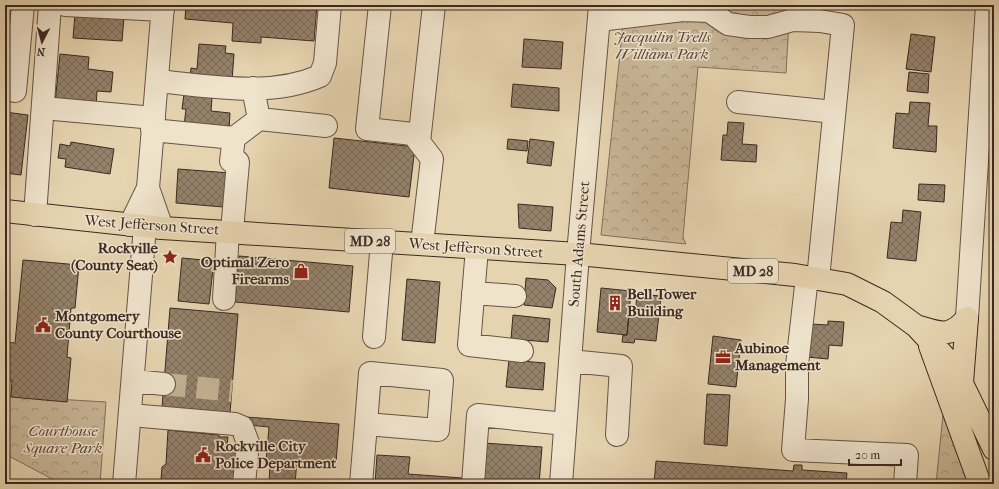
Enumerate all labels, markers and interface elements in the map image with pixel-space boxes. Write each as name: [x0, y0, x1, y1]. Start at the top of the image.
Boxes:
north arrow: [22, 22, 62, 62]
park label: Jacquilin Trells Williams Park: [614, 28, 711, 63]
text: N: [36, 44, 46, 58]
street label: South Adams Street: [565, 180, 594, 308]
street label: West Jefferson Street: [83, 211, 221, 239]
road number: MD 28: [345, 229, 395, 253]
street label: West Jefferson Street: [407, 234, 545, 262]
place label: Rockville (County Seat): [71, 239, 159, 274]
place icon: Rockville (County Seat): [161, 248, 179, 266]
place label: Optimal Zero Firearms: [201, 253, 289, 288]
road number: MD 28: [728, 259, 778, 283]
shop icon: Optimal Zero Firearms: [292, 262, 310, 280]
place label: Bell Tower Building: [627, 285, 697, 320]
building icon: Bell Tower Building: [606, 294, 624, 312]
place label: Montgomery County Courthouse: [54, 307, 182, 342]
public building icon: Montgomery County Courthouse: [34, 316, 52, 334]
place label: Aubinoe Management: [734, 339, 821, 374]
office icon: Aubinoe Management: [714, 348, 732, 366]
park label: Courthouse Square Park: [23, 422, 103, 457]
place label: Rockville City Police Department: [215, 437, 337, 472]
scale bar: [849, 441, 901, 467]
public building icon: Rockville City Police Department: [194, 446, 212, 464]
text: 20 m: [855, 448, 880, 462]

